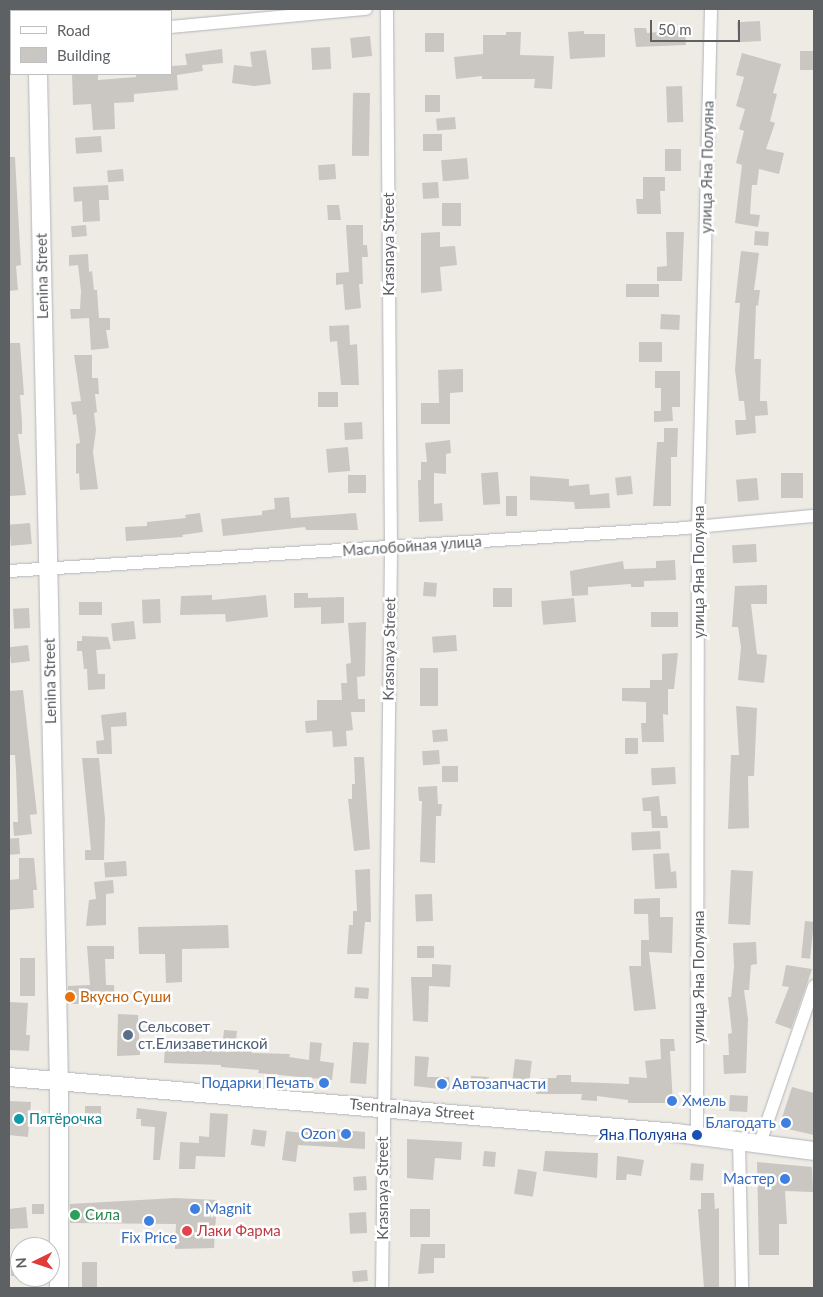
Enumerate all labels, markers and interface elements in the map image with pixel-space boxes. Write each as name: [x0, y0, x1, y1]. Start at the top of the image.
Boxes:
legend: [10, 10, 172, 75]
scale bar: [653, 10, 743, 42]
text: 50 m: [658, 20, 692, 38]
text: Road: [57, 21, 90, 39]
text: Building: [57, 46, 110, 64]
street label: улица Яна Полуяна: [697, 100, 717, 234]
street label: Krasnaya Street: [380, 192, 398, 296]
street label: Lenina Street: [32, 233, 52, 319]
street label: улица Яна Полуяна: [690, 505, 708, 639]
street label: Маслобойная улица: [342, 532, 482, 560]
street label: Krasnaya Street: [379, 597, 399, 701]
street label: Lenina Street: [40, 638, 60, 724]
street label: улица Яна Полуяна: [690, 910, 708, 1044]
place label: Вкусно Суши: [80, 988, 171, 1006]
marker: Вкусно Суши: [64, 991, 76, 1003]
place label: Сельсовет ст.Елизаветинской: [138, 1017, 268, 1052]
marker: Сельсовет ст.Елизаветинской: [122, 1029, 134, 1041]
place label: Подарки Печать: [201, 1074, 314, 1092]
place label: Автозапчасти: [452, 1075, 546, 1093]
marker: Подарки Печать: [318, 1077, 330, 1089]
marker: Автозапчасти: [436, 1078, 448, 1090]
place label: Хмель: [682, 1092, 726, 1110]
street label: Tsentralnaya Street: [349, 1095, 475, 1123]
marker: Хмель: [666, 1095, 678, 1107]
place label: Пятёрочка: [29, 1110, 102, 1128]
marker: Пятёрочка: [13, 1113, 25, 1125]
place label: Благодать: [705, 1114, 776, 1132]
marker: Благодать: [780, 1117, 792, 1129]
place label: Ozon: [301, 1125, 336, 1143]
place label: Яна Полуяна: [599, 1126, 687, 1144]
marker: Ozon: [340, 1128, 352, 1140]
marker: Яна Полуяна: [691, 1129, 703, 1141]
street label: Krasnaya Street: [374, 1136, 392, 1240]
place label: Мастер: [723, 1170, 775, 1188]
marker: Мастер: [779, 1173, 791, 1185]
place label: Magnit: [205, 1200, 251, 1218]
marker: Magnit: [189, 1203, 201, 1215]
place label: Сила: [85, 1206, 120, 1224]
marker: Сила: [69, 1209, 81, 1221]
marker: Fix Price: [143, 1215, 155, 1227]
place label: Лаки Фарма: [197, 1222, 281, 1240]
marker: Лаки Фарма: [181, 1225, 193, 1237]
place label: Fix Price: [121, 1229, 177, 1247]
north arrow: [10, 1237, 60, 1287]
text: N: [12, 1257, 29, 1269]

